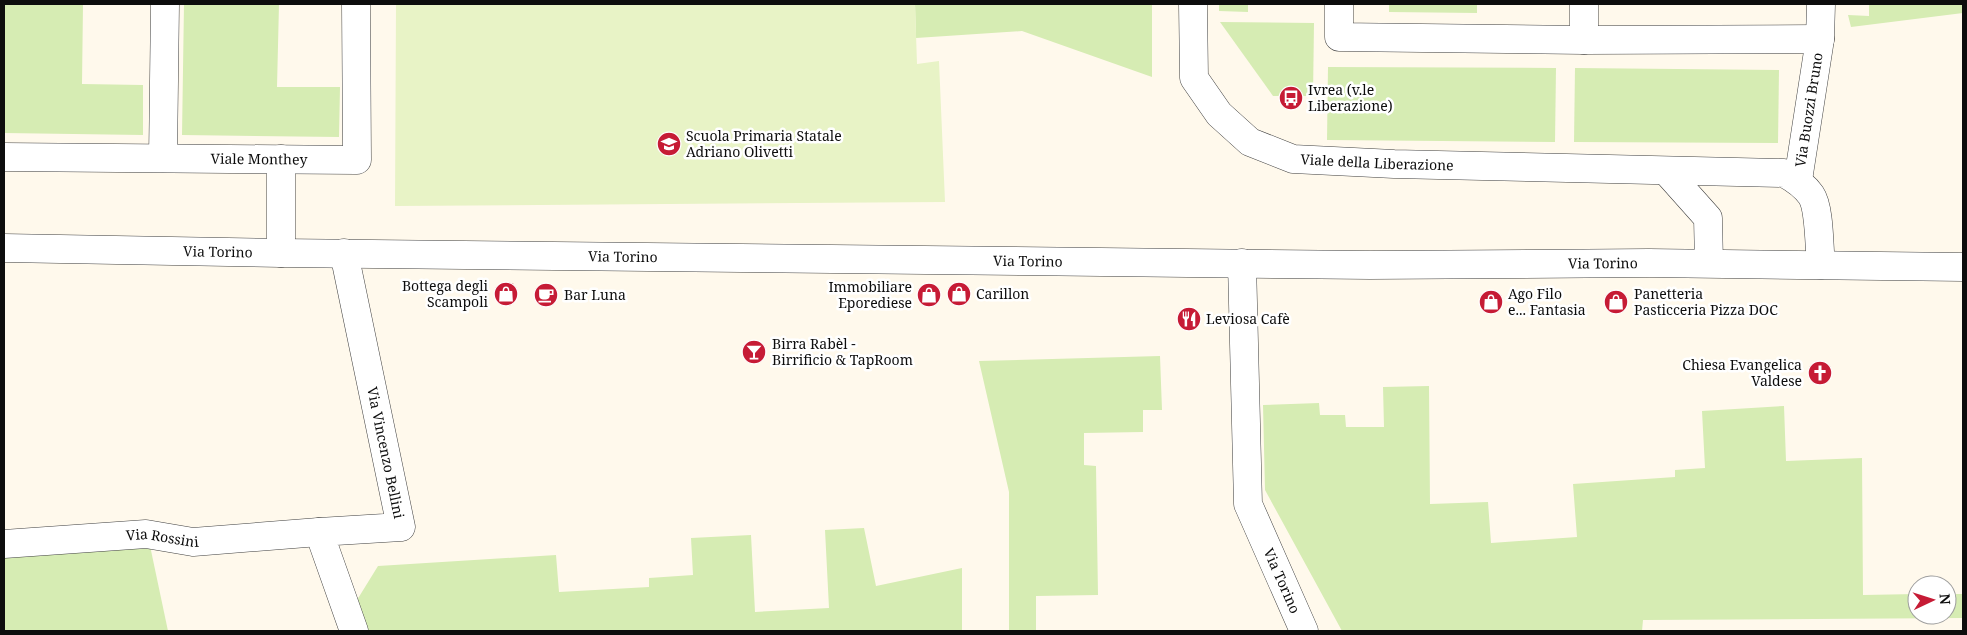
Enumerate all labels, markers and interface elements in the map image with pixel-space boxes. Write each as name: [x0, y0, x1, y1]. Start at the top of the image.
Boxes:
street label: Via Buozzi Bruno: [1790, 51, 1827, 168]
place label: Ivrea (v.le Liberazione): [1308, 80, 1393, 115]
bus stop icon: Ivrea (v.le Liberazione): [1278, 85, 1304, 111]
place label: Scuola Primaria Statale Adriano Olivetti: [686, 126, 842, 161]
school or university icon: Scuola Primaria Statale Adriano Olivetti: [656, 131, 682, 157]
street label: Viale Monthey: [211, 149, 308, 169]
street label: Viale della Liberazione: [1300, 149, 1454, 174]
street label: Via Torino: [183, 241, 253, 261]
street label: Via Torino: [588, 246, 658, 266]
street label: Via Torino: [993, 251, 1063, 271]
street label: Via Torino: [1568, 253, 1638, 273]
place label: Bottega degli Scampoli: [402, 276, 489, 311]
place label: Immobiliare Eporediese: [828, 277, 912, 312]
shop icon: Bottega degli Scampoli: [493, 281, 519, 307]
shop icon: Carillon: [946, 281, 972, 307]
cafe icon: Bar Luna: [533, 282, 559, 308]
shop icon: Immobiliare Eporediese: [916, 282, 942, 308]
place label: Carillon: [976, 284, 1029, 303]
place label: Ago Filo e... Fantasia: [1508, 284, 1586, 319]
place label: Panetteria Pasticceria Pizza DOC: [1634, 284, 1778, 319]
place label: Bar Luna: [564, 285, 626, 304]
shop icon: Ago Filo e... Fantasia: [1478, 289, 1504, 315]
shop icon: Panetteria Pasticceria Pizza DOC: [1603, 289, 1629, 315]
restaurant icon: Leviosa Cafè: [1176, 306, 1202, 332]
place label: Leviosa Cafè: [1206, 309, 1290, 328]
place label: Birra Rabèl - Birrificio & TapRoom: [772, 334, 913, 369]
bar icon: Birra Rabèl - Birrificio & TapRoom: [741, 339, 767, 365]
place label: Chiesa Evangelica Valdese: [1682, 355, 1802, 390]
church icon: Chiesa Evangelica Valdese: [1807, 360, 1833, 386]
street label: Via Vincenzo Bellini: [363, 385, 409, 521]
street label: Via Rossini: [125, 524, 200, 551]
street label: Via Torino: [1260, 545, 1305, 616]
north arrow: [1907, 575, 1957, 625]
text: N: [1936, 593, 1955, 605]

